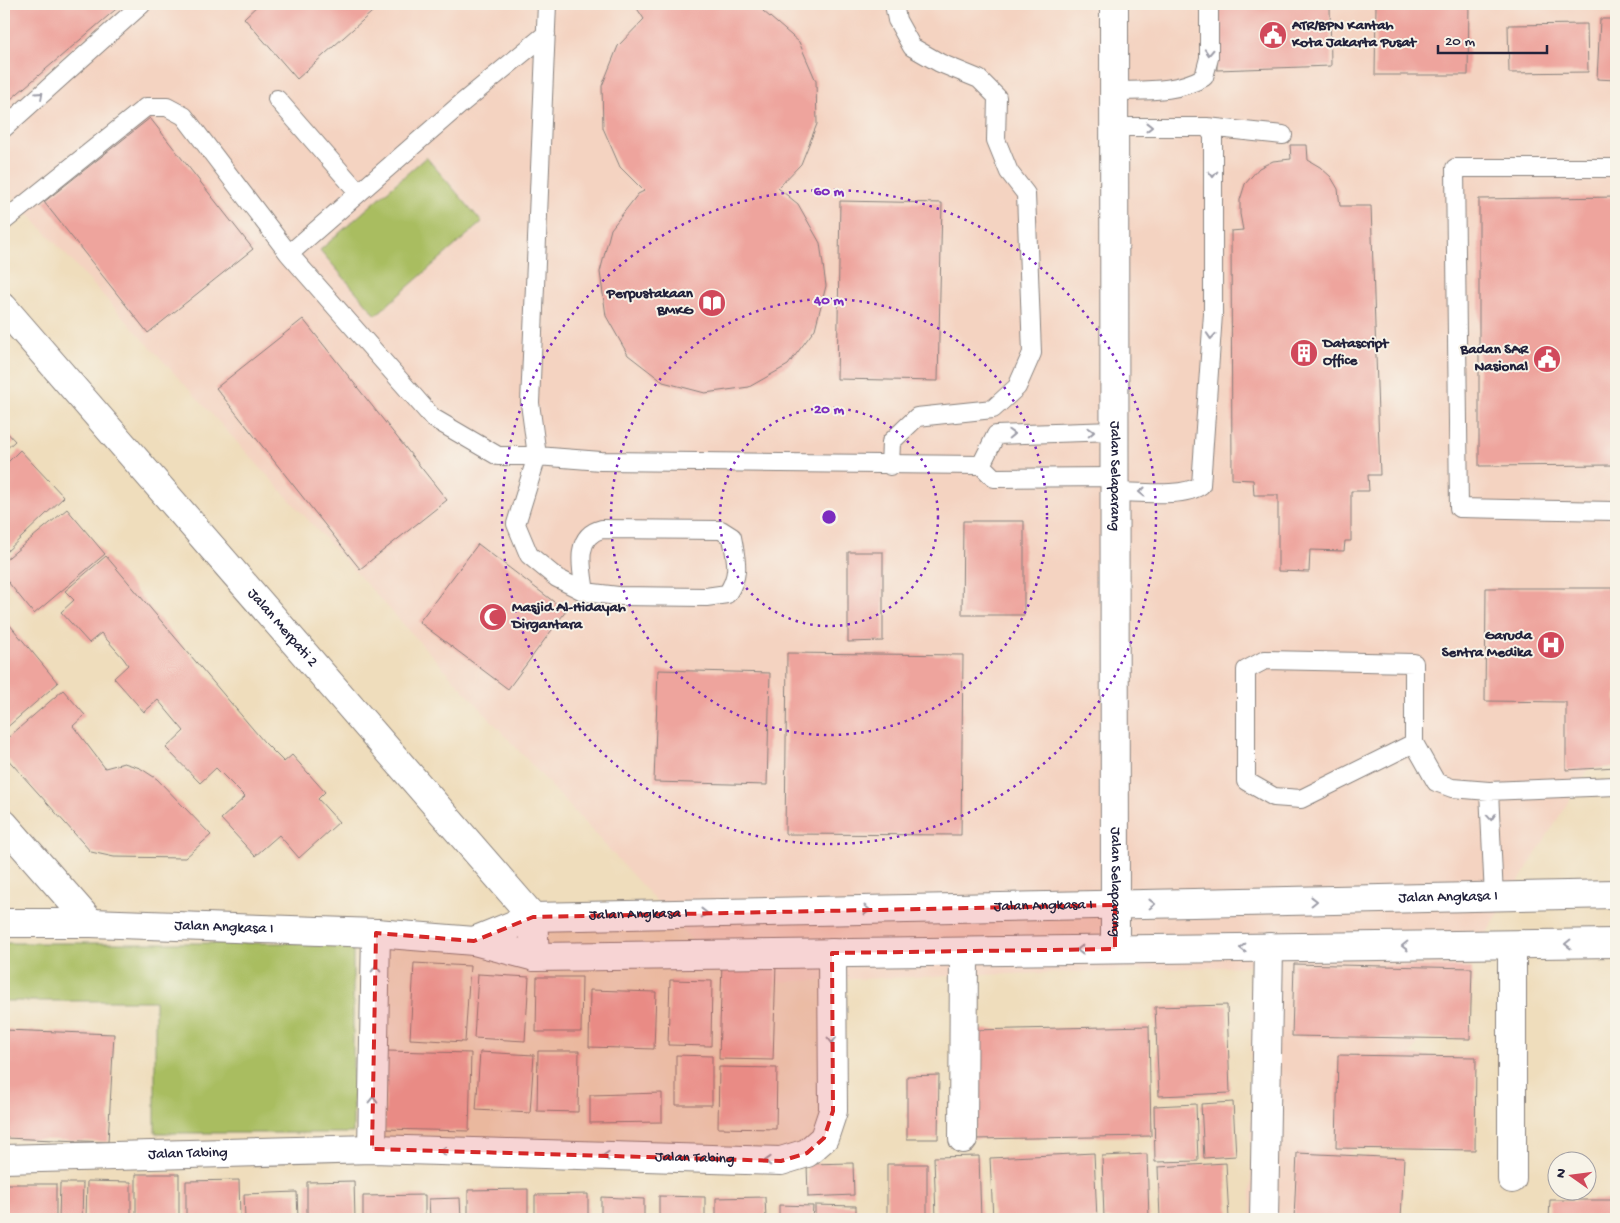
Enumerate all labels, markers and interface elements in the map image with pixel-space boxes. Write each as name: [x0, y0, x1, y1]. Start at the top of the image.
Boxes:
place label: ATR/BPN Kantah Kota Jakarta Pusat: [1291, 17, 1418, 52]
public building icon: ATR/BPN Kantah Kota Jakarta Pusat: [1258, 20, 1288, 50]
scale bar: [1438, 22, 1546, 54]
text: 20 m: [1445, 33, 1475, 51]
one-way arrow: [1203, 49, 1214, 57]
one-way arrow: [35, 92, 44, 101]
one-way arrow: [1146, 122, 1153, 132]
one-way arrow: [1208, 170, 1218, 178]
text: 60 m: [814, 183, 845, 201]
place label: Perpustakaan BMKG: [606, 285, 695, 320]
library icon: Perpustakaan BMKG: [697, 288, 727, 318]
text: 40 m: [813, 292, 844, 310]
one-way arrow: [1206, 333, 1217, 341]
place label: Datascript Office: [1321, 335, 1390, 370]
building icon: Datascript Office: [1289, 338, 1319, 368]
place label: Badan SAR Nasional: [1460, 341, 1529, 376]
public building icon: Badan SAR Nasional: [1532, 344, 1562, 374]
text: 20 m: [814, 401, 844, 419]
street label: Jalan Selaparang: [1105, 421, 1124, 531]
one-way arrow: [1087, 426, 1095, 437]
one-way arrow: [1007, 429, 1015, 440]
one-way arrow: [1138, 487, 1146, 497]
centre of rings: [820, 508, 838, 526]
street label: Jalan Merpati 2: [243, 585, 321, 671]
place label: Masjid Al-Hidayah Dirgantara: [510, 599, 626, 634]
mosque icon: Masjid Al-Hidayah Dirgantara: [478, 602, 508, 632]
place label: Garuda Sentra Medika: [1442, 627, 1533, 662]
hospital icon: Garuda Sentra Medika: [1536, 630, 1566, 660]
one-way arrow: [1485, 814, 1496, 822]
street label: Jalan Selaparang: [1106, 827, 1124, 937]
street label: Jalan Angkasa I: [1398, 888, 1498, 908]
one-way arrow: [1310, 895, 1318, 906]
street label: Jalan Angkasa I: [993, 896, 1093, 916]
one-way arrow: [1148, 899, 1156, 909]
street label: Jalan Angkasa I: [588, 905, 688, 925]
one-way arrow: [863, 905, 871, 915]
one-way arrow: [700, 908, 708, 918]
street label: Jalan Angkasa I: [174, 917, 274, 938]
one-way arrow: [1563, 939, 1571, 949]
one-way arrow: [1401, 941, 1408, 951]
one-way arrow: [1238, 943, 1246, 953]
one-way arrow: [1076, 945, 1084, 955]
one-way arrow: [371, 965, 381, 972]
one-way arrow: [827, 1036, 837, 1044]
one-way arrow: [368, 1096, 378, 1104]
street label: Jalan Tabing: [148, 1144, 228, 1164]
one-way arrow: [439, 1146, 447, 1156]
street label: Jalan Tabing: [655, 1148, 735, 1169]
north arrow: [1548, 1150, 1598, 1200]
one-way arrow: [602, 1151, 610, 1161]
one-way arrow: [764, 1155, 772, 1166]
text: N: [1552, 1167, 1571, 1180]

